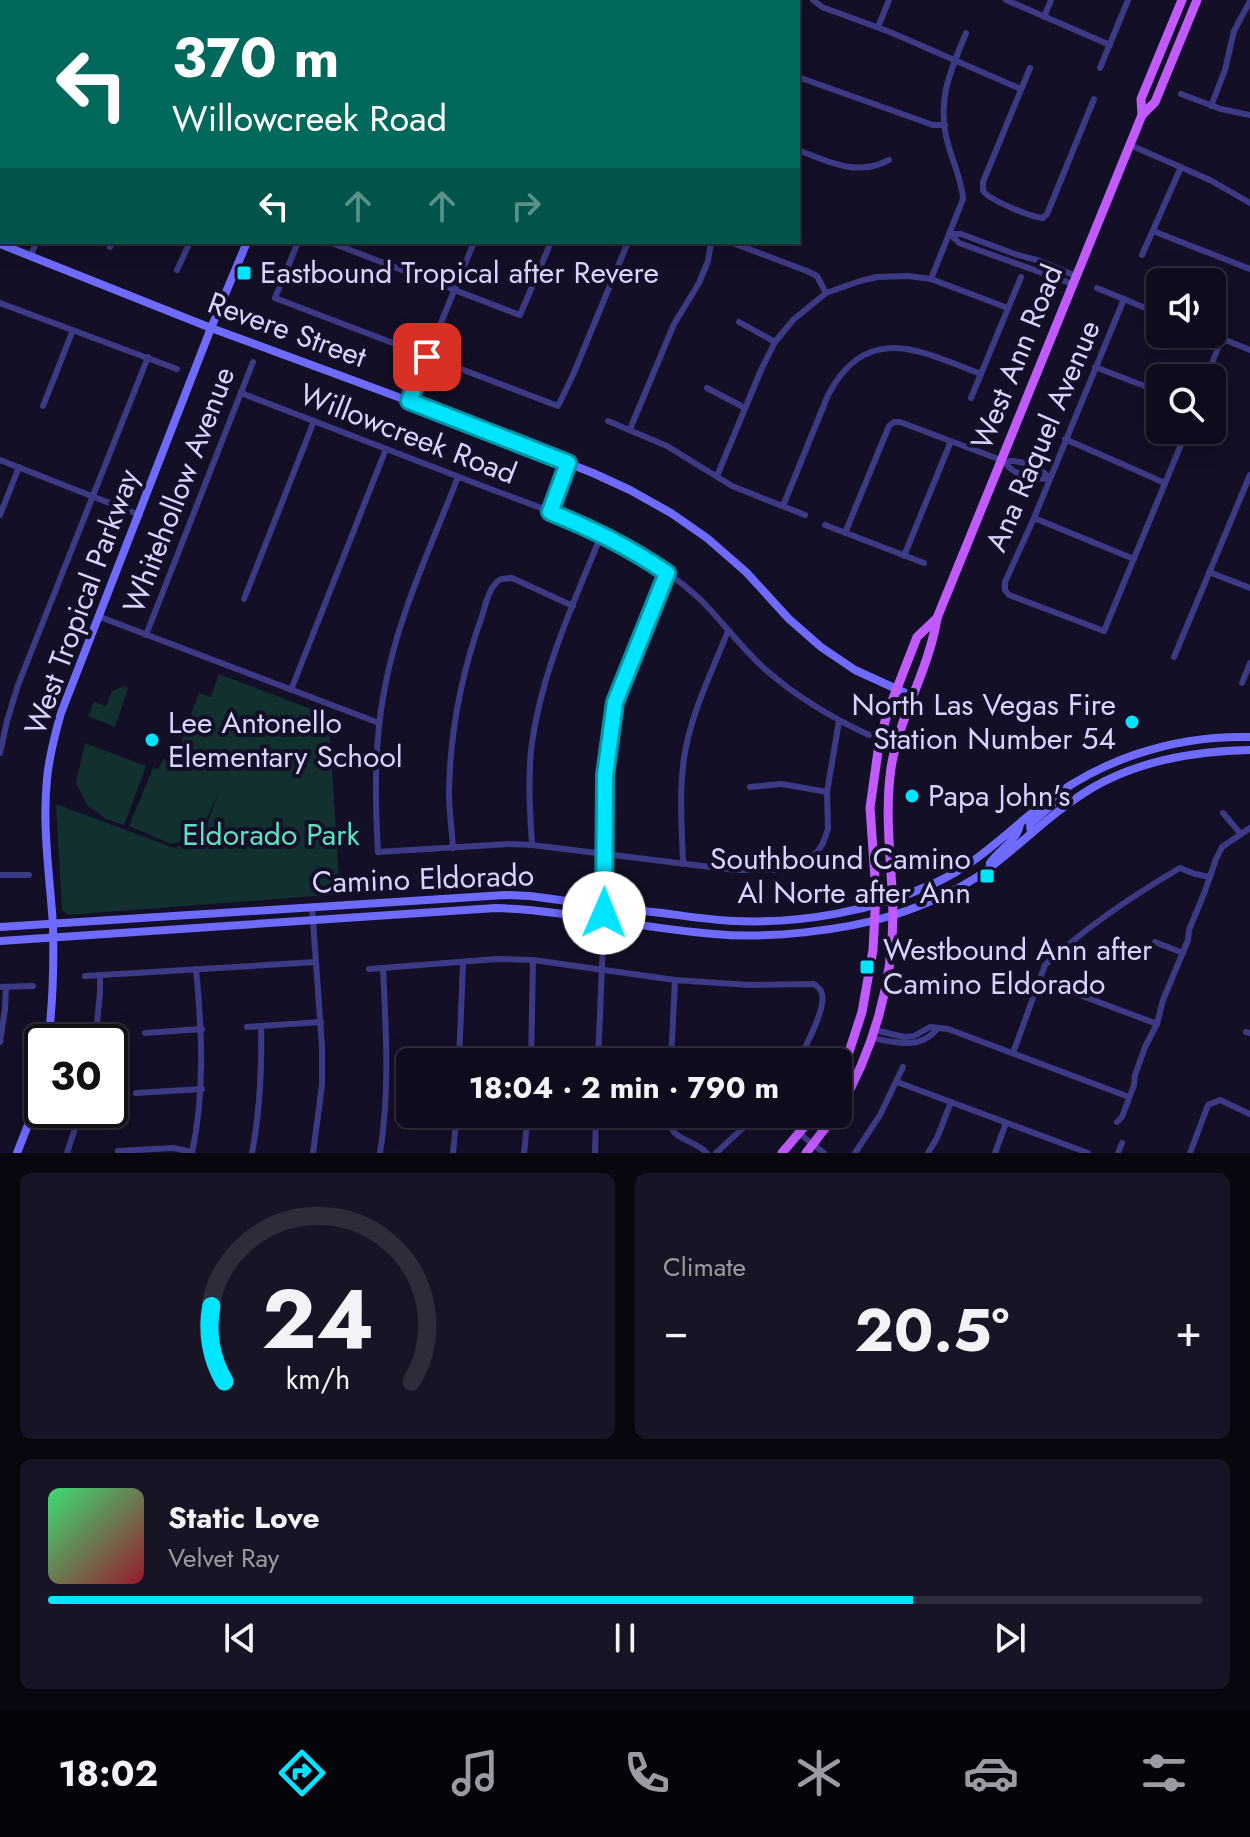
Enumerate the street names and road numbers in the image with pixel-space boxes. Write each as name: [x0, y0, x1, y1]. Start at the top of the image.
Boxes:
street label: West Ann Road: [960, 258, 1073, 456]
street label: Revere Street: [202, 281, 373, 378]
street label: Ana Raquel Avenue: [974, 313, 1111, 558]
street label: Whitehollow Avenue: [112, 360, 245, 619]
street label: Willowcreek Road: [293, 372, 523, 495]
street label: West Tropical Parkway: [13, 462, 150, 741]
street label: Camino Eldorado: [311, 853, 535, 904]

